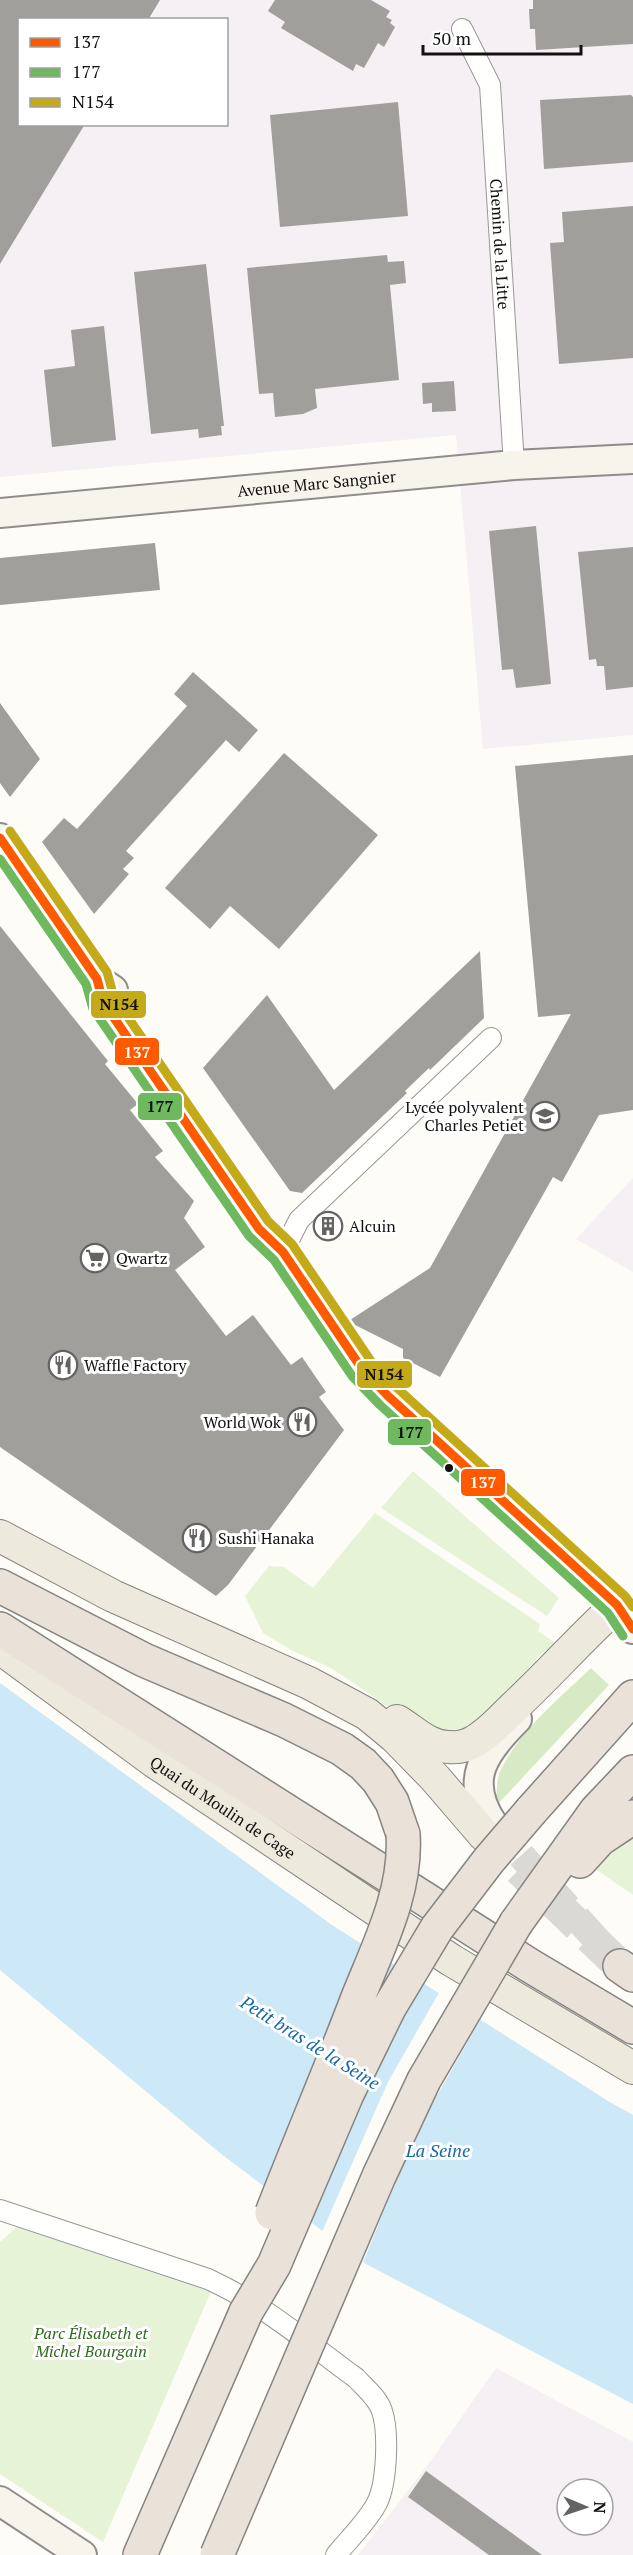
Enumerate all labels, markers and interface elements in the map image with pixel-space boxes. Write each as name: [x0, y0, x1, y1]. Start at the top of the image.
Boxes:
legend: [18, 18, 228, 126]
scale bar: [423, 18, 580, 56]
text: 50 m: [432, 26, 472, 50]
text: 137: [72, 29, 101, 53]
text: 177: [72, 59, 101, 83]
text: N154: [72, 89, 114, 113]
street label: Chemin de la Litte: [485, 178, 515, 310]
street label: Avenue Marc Sangnier: [236, 465, 398, 502]
line badge: N154: [90, 990, 147, 1019]
text: N154: [99, 993, 139, 1015]
line badge: 137: [114, 1037, 160, 1066]
text: 137: [123, 1041, 151, 1063]
line badge: 177: [137, 1092, 183, 1121]
text: 177: [146, 1095, 174, 1117]
place label: Lycée polyvalent Charles Petiet: [405, 1096, 524, 1136]
school or university icon: Lycée polyvalent Charles Petiet: [529, 1100, 561, 1132]
building icon: Alcuin: [312, 1210, 344, 1242]
place label: Alcuin: [349, 1215, 396, 1237]
supermarket icon: Qwartz: [79, 1242, 111, 1274]
place label: Qwartz: [116, 1247, 167, 1269]
restaurant icon: Waffle Factory: [47, 1349, 79, 1381]
place label: Waffle Factory: [84, 1354, 188, 1376]
line badge: N154: [356, 1360, 413, 1389]
text: N154: [364, 1363, 404, 1385]
restaurant icon: World Wok: [286, 1406, 318, 1438]
place label: World Wok: [204, 1411, 282, 1433]
line badge: 177: [387, 1418, 432, 1446]
text: 177: [396, 1421, 424, 1443]
unlabelled marker: [443, 1462, 455, 1474]
line badge: 137: [460, 1468, 506, 1497]
text: 137: [469, 1471, 497, 1493]
restaurant icon: Sushi Hanaka: [181, 1522, 213, 1554]
place label: Sushi Hanaka: [218, 1527, 314, 1549]
street label: Quai du Moulin de Cage: [146, 1751, 300, 1864]
water label: Petit bras de la Seine: [236, 1989, 385, 2095]
water label: La Seine: [405, 2138, 470, 2162]
park label: Parc Élisabeth et Michel Bourgain: [33, 2322, 149, 2362]
north arrow: [555, 2477, 615, 2537]
text: N: [589, 2501, 611, 2514]

